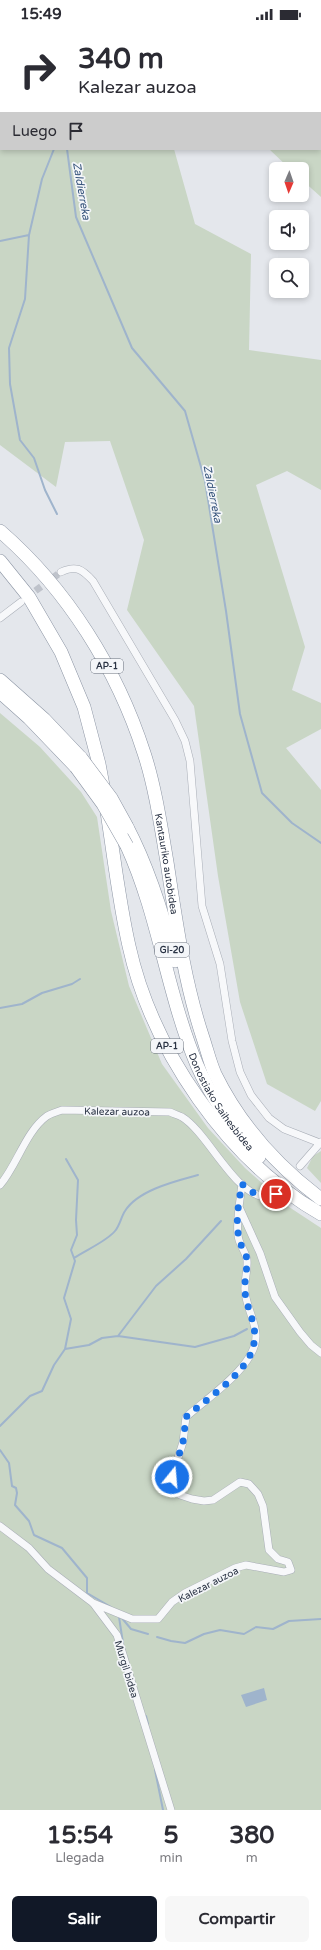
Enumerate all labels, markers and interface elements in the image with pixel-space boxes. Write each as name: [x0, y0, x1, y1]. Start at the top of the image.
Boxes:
text: 15:49: [20, 5, 62, 23]
text: 340 m: [78, 42, 164, 76]
icon: right: [12, 44, 64, 96]
text: Kalezar auzoa: [78, 76, 197, 98]
icon: arrive: [65, 120, 87, 142]
text: Luego: [12, 122, 57, 140]
water label: Zaldierreka: [70, 161, 93, 222]
north arrow: [269, 162, 309, 202]
map controls: [269, 162, 309, 298]
button: sound: [269, 210, 309, 250]
button: search: [269, 258, 309, 298]
water label: Zaldierreka: [201, 464, 225, 525]
road number: AP-1: [91, 659, 123, 673]
street label: Kantauriko autobidea: [152, 812, 180, 915]
road number: GI-20: [155, 943, 189, 957]
road number: AP-1: [151, 1039, 183, 1053]
street label: Donostiako Saihesbidea: [186, 1051, 256, 1153]
street label: Kalezar auzoa: [84, 1105, 150, 1119]
pin: [259, 1177, 293, 1211]
icon: arrive: [265, 1183, 287, 1205]
position arrow: [151, 1456, 193, 1498]
street label: Kalezar auzoa: [176, 1565, 241, 1605]
street label: Murgil bidea: [112, 1639, 140, 1700]
text: 15:54: [47, 1821, 113, 1850]
text: 5: [164, 1821, 179, 1850]
text: 380: [229, 1821, 274, 1850]
text: Llegada: [55, 1850, 104, 1866]
text: min: [160, 1850, 183, 1866]
text: m: [246, 1850, 258, 1866]
button: Salir: [12, 1896, 157, 1942]
button: Compartir: [165, 1896, 309, 1942]

